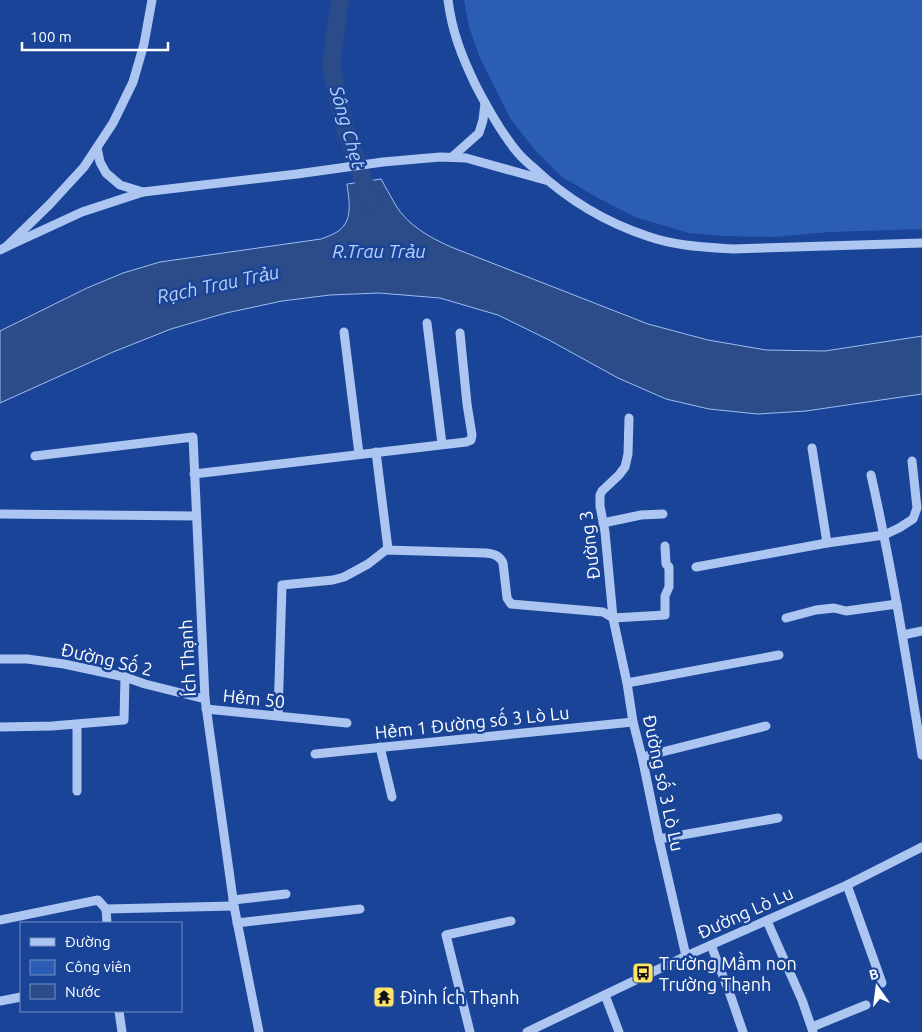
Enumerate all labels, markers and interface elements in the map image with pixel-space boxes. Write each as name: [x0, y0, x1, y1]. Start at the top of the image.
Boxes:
scale bar: [22, 20, 169, 52]
text: 100 m: [30, 28, 72, 45]
water label: Sông Chẹt: [325, 82, 370, 171]
water label: R.Trau Trảu: [332, 240, 426, 262]
water label: Rạch Trau Trảu: [155, 260, 281, 308]
street label: Đường 3: [575, 509, 603, 581]
street label: Ích Thạnh: [174, 619, 199, 697]
street label: Đường Số 2: [59, 636, 155, 679]
street label: Hẻm 50: [222, 685, 286, 711]
street label: Hẻm 1 Đường số 3 Lò Lu: [374, 699, 570, 742]
street label: Đường số 3 Lò Lu: [640, 712, 691, 853]
street label: Đường Lò Lu: [694, 882, 796, 942]
legend: [20, 922, 182, 1012]
text: Đường: [65, 933, 111, 950]
place label: Trường Mầm non Trường Thạnh: [659, 951, 797, 994]
text: Công viên: [65, 958, 131, 975]
bus stop icon: Trường Mầm non Trường Thạnh: [631, 961, 655, 985]
north arrow: [852, 962, 902, 1012]
text: B: [867, 965, 880, 983]
text: Nước: [65, 983, 100, 1000]
temple icon: Đình Ích Thạnh: [372, 985, 396, 1009]
place label: Đình Ích Thạnh: [400, 986, 519, 1007]

